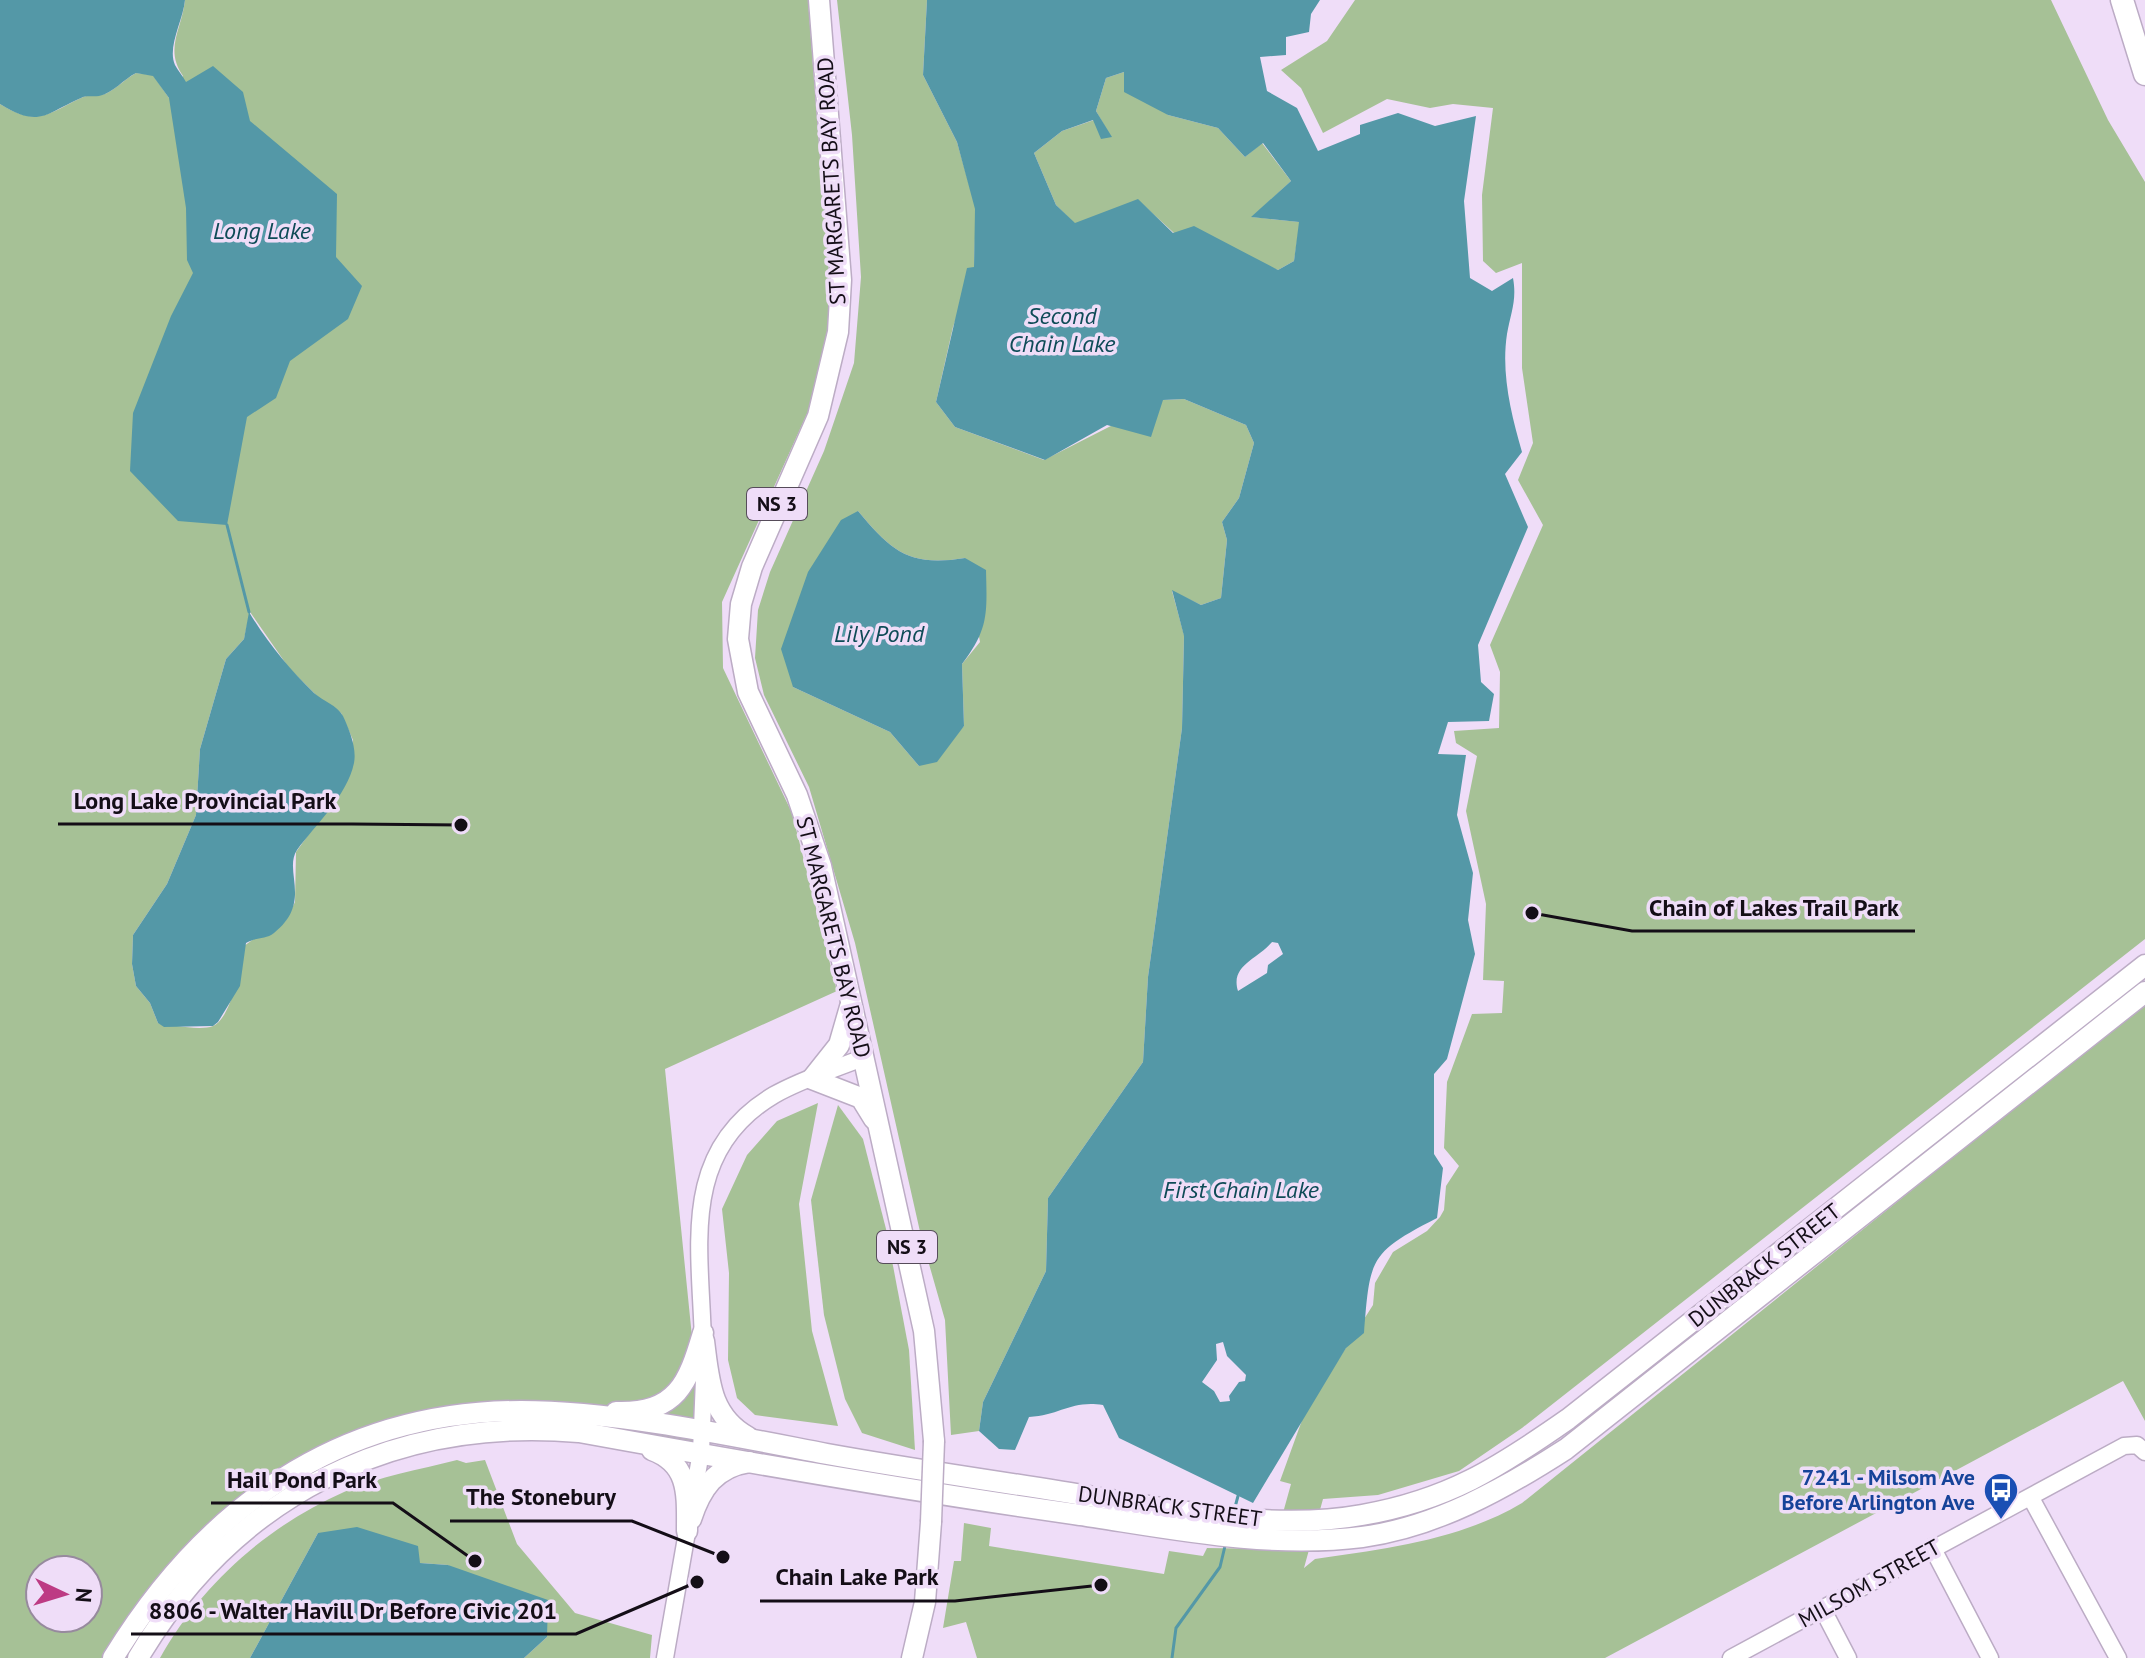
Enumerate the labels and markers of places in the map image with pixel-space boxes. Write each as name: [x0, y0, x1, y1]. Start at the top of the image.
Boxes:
callout: Long Lake Provincial Park: [58, 776, 352, 824]
callout: Chain of Lakes Trail Park: [1632, 883, 1915, 931]
callout: Hail Pond Park: [211, 1455, 393, 1503]
place label: 7241 - Milsom Ave Before Arlington Ave: [1782, 1463, 1975, 1516]
bus stop icon: 7241 - Milsom Ave Before Arlington Ave: [1982, 1471, 2020, 1521]
callout: The Stonebury: [450, 1473, 632, 1521]
callout: Chain Lake Park: [760, 1553, 955, 1601]
callout: 8806 - Walter Havill Dr Before Civic 201: [131, 1586, 576, 1634]

